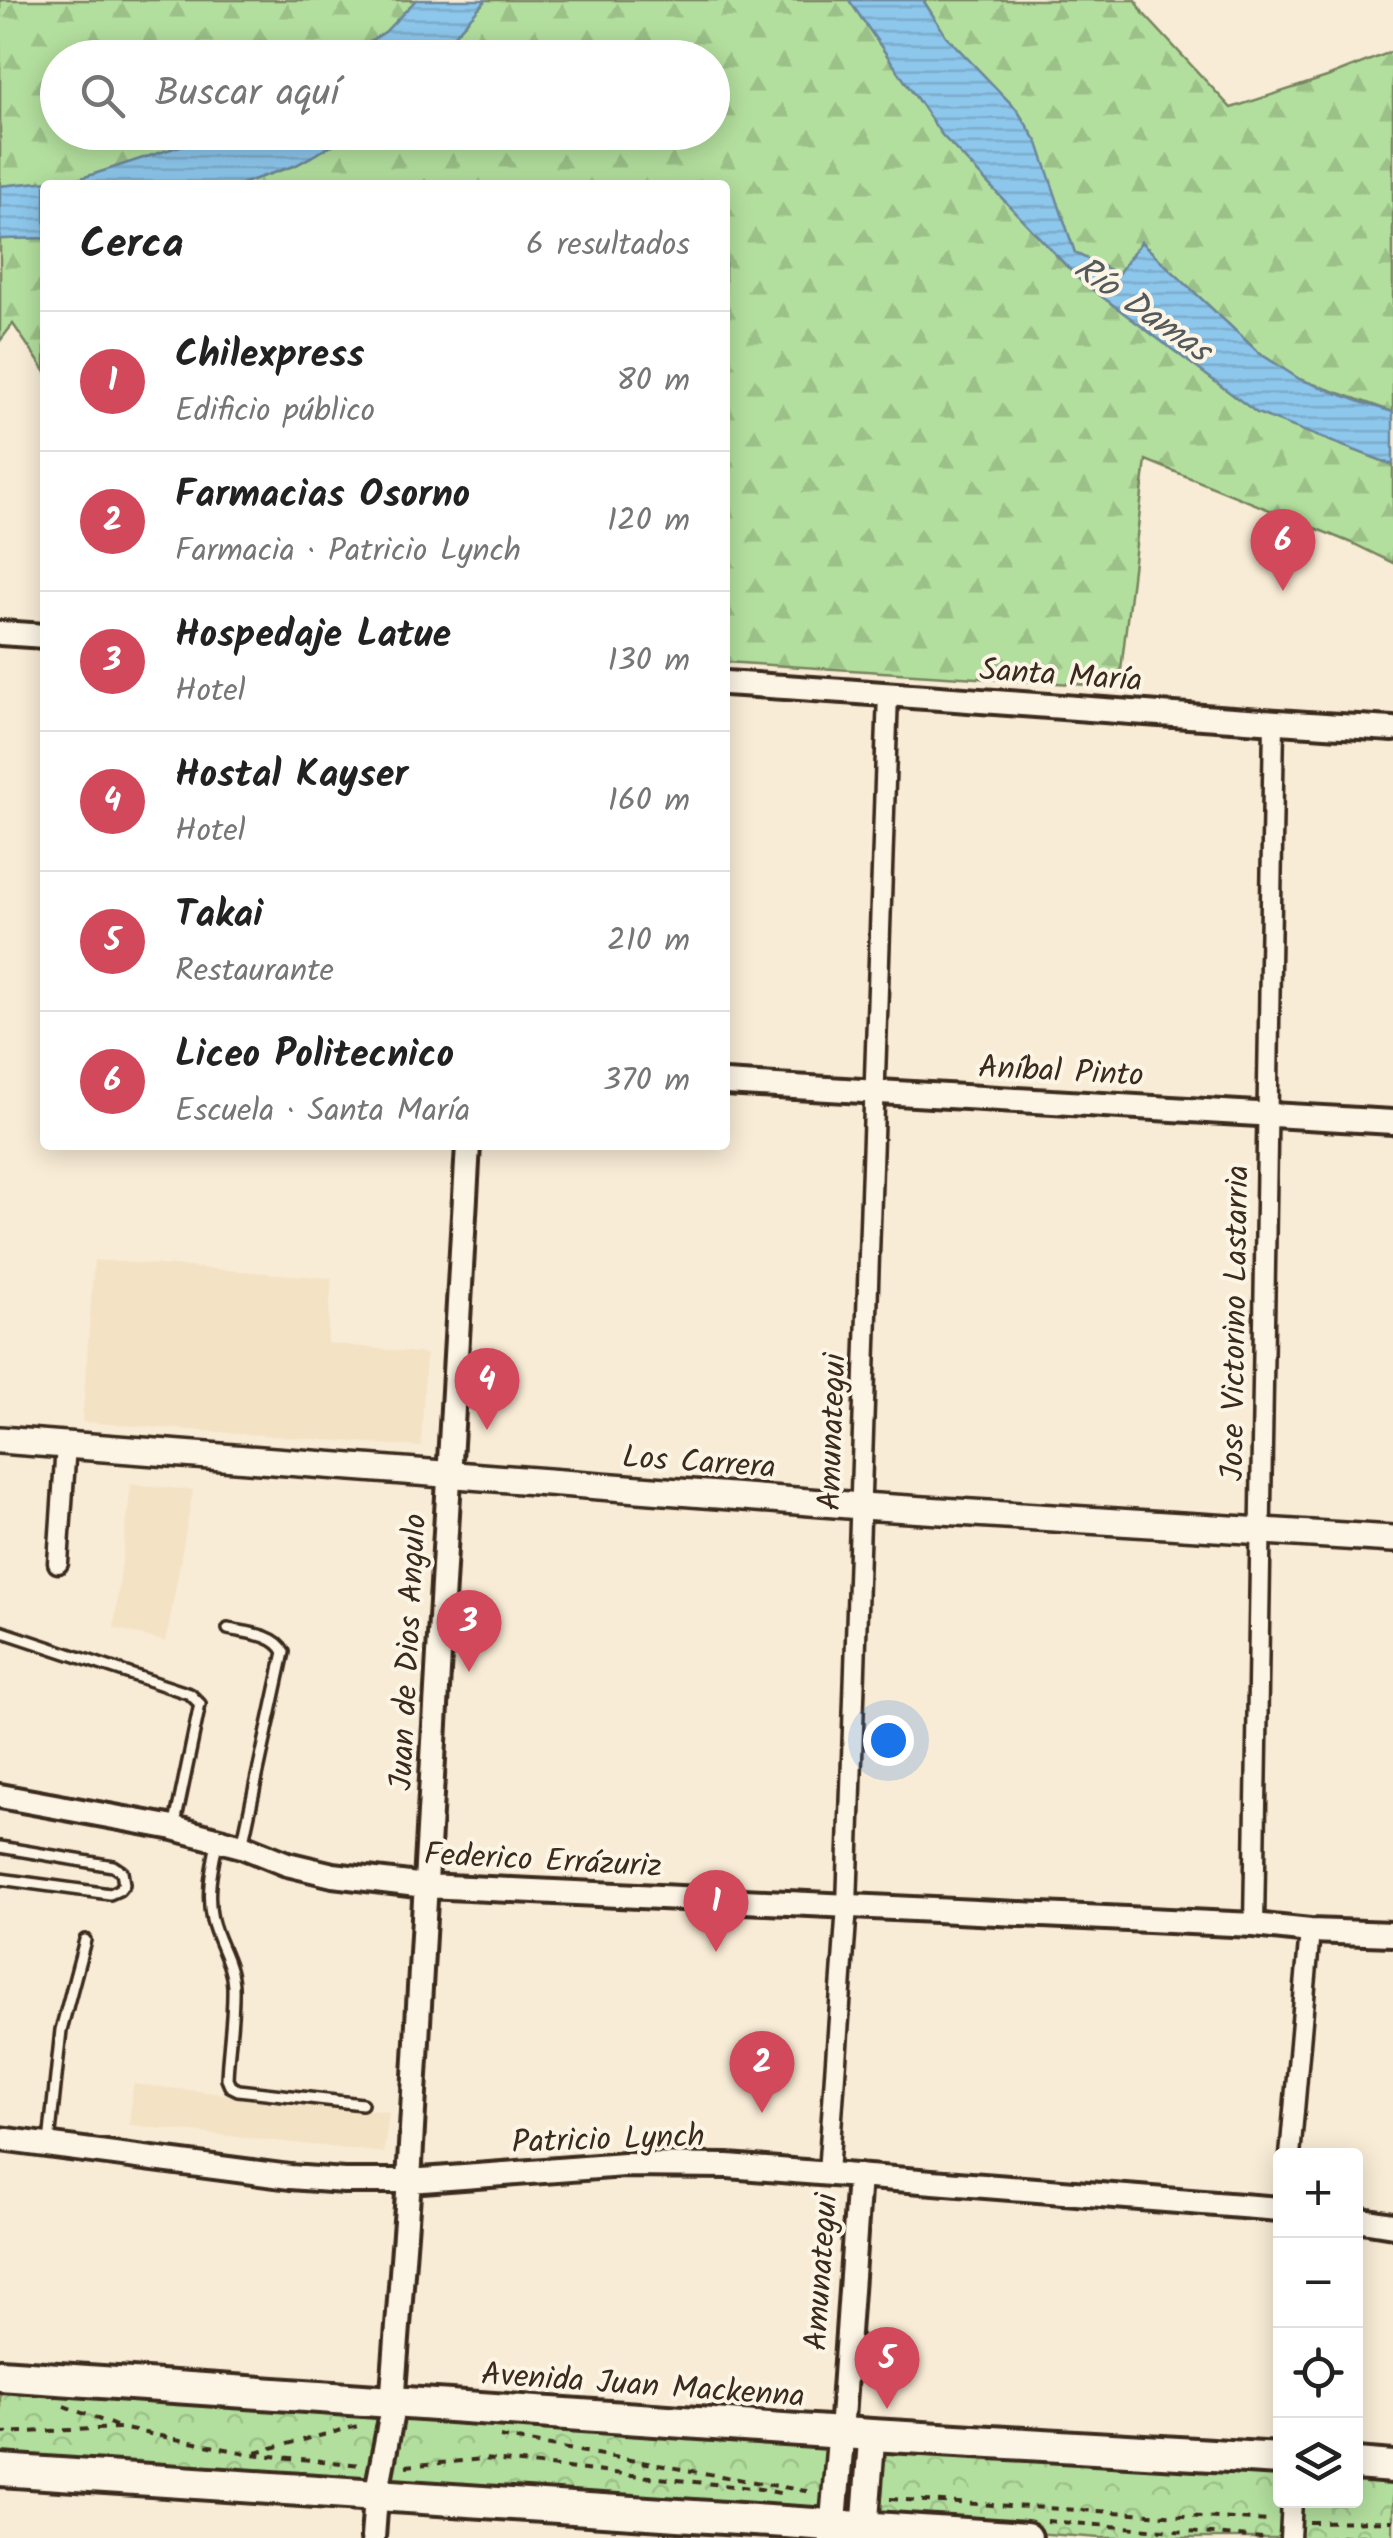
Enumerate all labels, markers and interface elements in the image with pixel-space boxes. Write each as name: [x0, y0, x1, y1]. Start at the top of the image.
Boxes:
search box: [40, 40, 730, 150]
text: Buscar aquí: [155, 65, 339, 125]
icon: search: [75, 68, 130, 123]
text: Cerca: [80, 212, 184, 279]
text: 6 resultados: [526, 220, 690, 271]
water label: Río Damas: [1061, 243, 1225, 381]
text: Chilexpress: [175, 326, 365, 386]
text: 1: [108, 356, 117, 407]
text: 80 m: [616, 356, 690, 407]
text: Edificio público: [175, 386, 375, 437]
text: Farmacias Osorno: [175, 466, 470, 526]
text: 2: [103, 496, 122, 547]
text: 120 m: [607, 496, 690, 547]
pin: 6: [1250, 508, 1316, 591]
text: Farmacia · Patricio Lynch: [175, 526, 521, 577]
text: Hospedaje Latue: [175, 606, 451, 666]
text: 3: [104, 636, 121, 687]
text: 130 m: [607, 636, 690, 687]
street label: Santa María: [978, 645, 1144, 708]
text: Hotel: [175, 666, 246, 717]
text: Hostal Kayser: [175, 746, 408, 806]
text: 4: [104, 776, 121, 827]
text: 160 m: [608, 776, 690, 827]
text: Hotel: [175, 806, 246, 857]
text: Takai: [175, 886, 263, 946]
text: 5: [104, 916, 121, 967]
text: 210 m: [607, 916, 690, 967]
text: Restaurante: [175, 946, 334, 997]
text: Liceo Politecnico: [175, 1026, 454, 1086]
street label: Aníbal Pinto: [977, 1043, 1145, 1102]
text: 6: [104, 1056, 121, 1107]
text: 370 m: [603, 1056, 690, 1107]
text: Escuela · Santa María: [175, 1086, 470, 1137]
street label: Jose Victorino Lastarria: [1208, 1165, 1265, 1481]
pin: 4: [454, 1348, 520, 1430]
street label: Amunategui: [805, 1351, 862, 1512]
street label: Los Carrera: [620, 1433, 777, 1494]
street label: Juan de Dios Angulo: [377, 1512, 442, 1792]
pin: 3: [436, 1590, 502, 1672]
your location: [863, 1715, 914, 1766]
street label: Federico Errázuriz: [423, 1830, 663, 1893]
pin: 1: [684, 1870, 748, 1952]
pin: 2: [730, 2030, 794, 2113]
street label: Patricio Lynch: [511, 2112, 705, 2169]
map controls: [1273, 2148, 1363, 2508]
button: +: [1273, 2148, 1363, 2238]
street label: Amunategui: [792, 2191, 854, 2352]
button: −: [1273, 2238, 1363, 2328]
pin: 5: [854, 2326, 920, 2409]
button: locate: [1273, 2328, 1363, 2418]
street label: Avenida Juan Mackenna: [479, 2350, 806, 2423]
button: layers: [1273, 2418, 1363, 2508]

